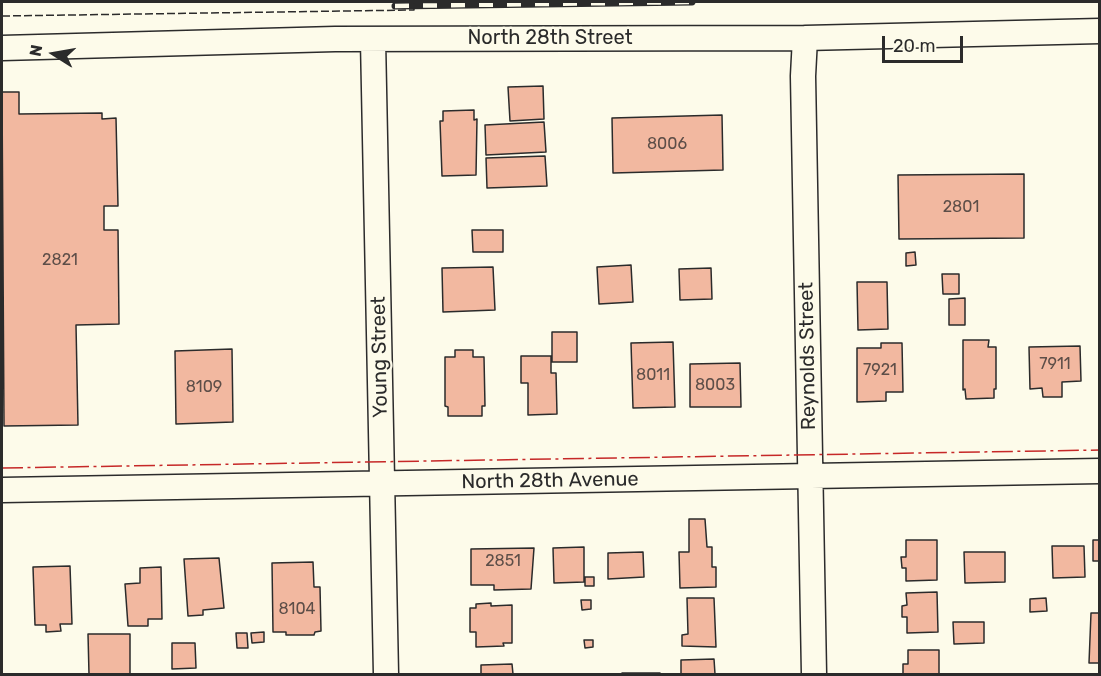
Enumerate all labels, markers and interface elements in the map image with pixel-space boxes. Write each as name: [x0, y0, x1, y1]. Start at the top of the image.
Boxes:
north arrow: [24, 24, 84, 84]
scale bar: [885, 24, 966, 62]
street label: North 28th Street: [467, 26, 633, 50]
text: 20 m: [893, 35, 935, 57]
text: N: [25, 43, 46, 58]
house number: 8006: [647, 134, 687, 154]
house number: 2801: [943, 197, 979, 217]
house number: 2821: [42, 250, 78, 270]
street label: Reynolds Street: [795, 282, 821, 430]
street label: Young Street: [367, 296, 393, 418]
house number: 7911: [1039, 354, 1071, 374]
house number: 7921: [863, 360, 897, 380]
house number: 8011: [636, 365, 670, 385]
house number: 8003: [695, 375, 735, 395]
house number: 8109: [186, 377, 222, 397]
street label: North 28th Avenue: [461, 467, 639, 495]
house number: 2851: [485, 551, 521, 571]
house number: 8104: [278, 599, 316, 619]

